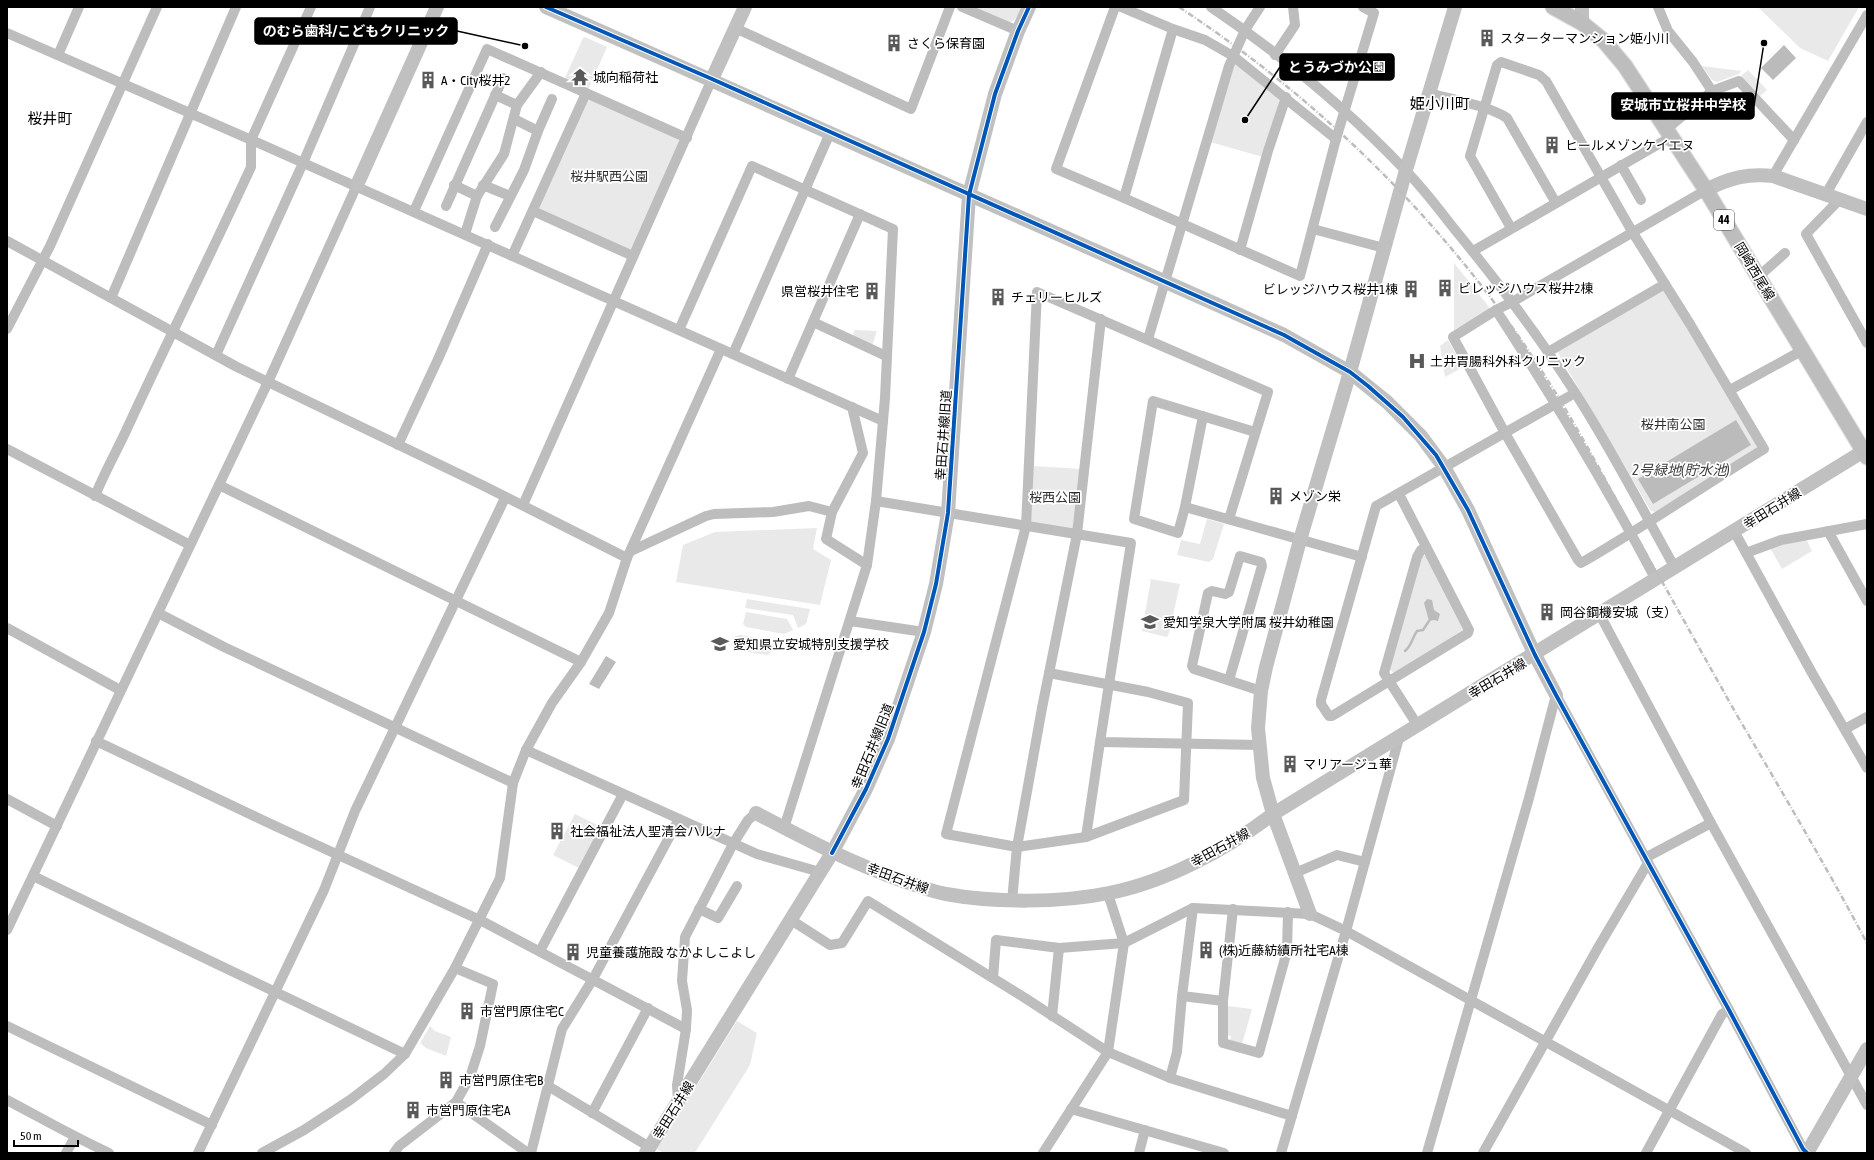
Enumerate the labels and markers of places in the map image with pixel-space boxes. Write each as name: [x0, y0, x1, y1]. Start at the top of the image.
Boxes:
callout: のむら歯科/こどもクリニック: [255, 18, 457, 44]
building icon: スターターマンション姫小川: [1477, 28, 1497, 48]
place label: スターターマンション姫小川: [1500, 31, 1669, 46]
building icon: さくら保育園: [884, 33, 904, 53]
place label: さくら保育園: [907, 36, 985, 51]
callout: とうみづか公園: [1280, 54, 1394, 80]
temple icon: 城向稲荷社: [570, 67, 590, 87]
building icon: A・City桜井2: [418, 70, 438, 90]
place label: 城向稲荷社: [593, 70, 658, 85]
place label: A・City桜井2: [441, 73, 510, 88]
callout: 安城市立桜井中学校: [1612, 93, 1754, 119]
building icon: ヒールメゾンケイエヌ: [1542, 135, 1562, 155]
place label: ヒールメゾンケイエヌ: [1565, 138, 1695, 153]
building icon: ビレッジハウス桜井2棟: [1435, 278, 1455, 298]
building icon: ビレッジハウス桜井1棟: [1401, 279, 1421, 299]
building icon: 県営桜井住宅: [862, 281, 882, 301]
place label: ビレッジハウス桜井2棟: [1458, 281, 1593, 296]
place label: ビレッジハウス桜井1棟: [1263, 282, 1398, 297]
place label: 県営桜井住宅: [781, 284, 859, 299]
building icon: チェリーヒルズ: [988, 287, 1008, 307]
place label: チェリーヒルズ: [1011, 290, 1102, 305]
hospital icon: 土井胃腸科外科クリニック: [1407, 351, 1427, 371]
place label: 土井胃腸科外科クリニック: [1430, 354, 1586, 369]
building icon: メゾン栄: [1266, 486, 1286, 506]
place label: メゾン栄: [1289, 489, 1341, 504]
building icon: 岡谷鋼機安城（支）: [1537, 602, 1557, 622]
place label: 岡谷鋼機安城（支）: [1560, 605, 1677, 620]
school or university icon: 愛知学泉大学附属 桜井幼稚園: [1140, 612, 1160, 632]
place label: 愛知学泉大学附属 桜井幼稚園: [1163, 615, 1334, 630]
school or university icon: 愛知県立安城特別支援学校: [710, 634, 730, 654]
place label: 愛知県立安城特別支援学校: [733, 637, 889, 652]
building icon: マリアージュ華: [1280, 754, 1300, 774]
place label: マリアージュ華: [1303, 757, 1392, 772]
building icon: 社会福祉法人聖清会ハルナ: [547, 821, 567, 841]
place label: 社会福祉法人聖清会ハルナ: [570, 824, 726, 839]
building icon: (株)近藤紡績所社宅A棟: [1196, 940, 1216, 960]
building icon: 児童養護施設 なかよしこよし: [563, 942, 583, 962]
place label: (株)近藤紡績所社宅A棟: [1219, 943, 1349, 958]
place label: 児童養護施設 なかよしこよし: [586, 945, 756, 960]
building icon: 市営門原住宅C: [457, 1001, 477, 1021]
place label: 市営門原住宅C: [480, 1004, 564, 1019]
building icon: 市営門原住宅B: [436, 1070, 456, 1090]
place label: 市営門原住宅B: [459, 1073, 544, 1088]
building icon: 市営門原住宅A: [403, 1100, 423, 1120]
place label: 市営門原住宅A: [426, 1103, 511, 1118]

